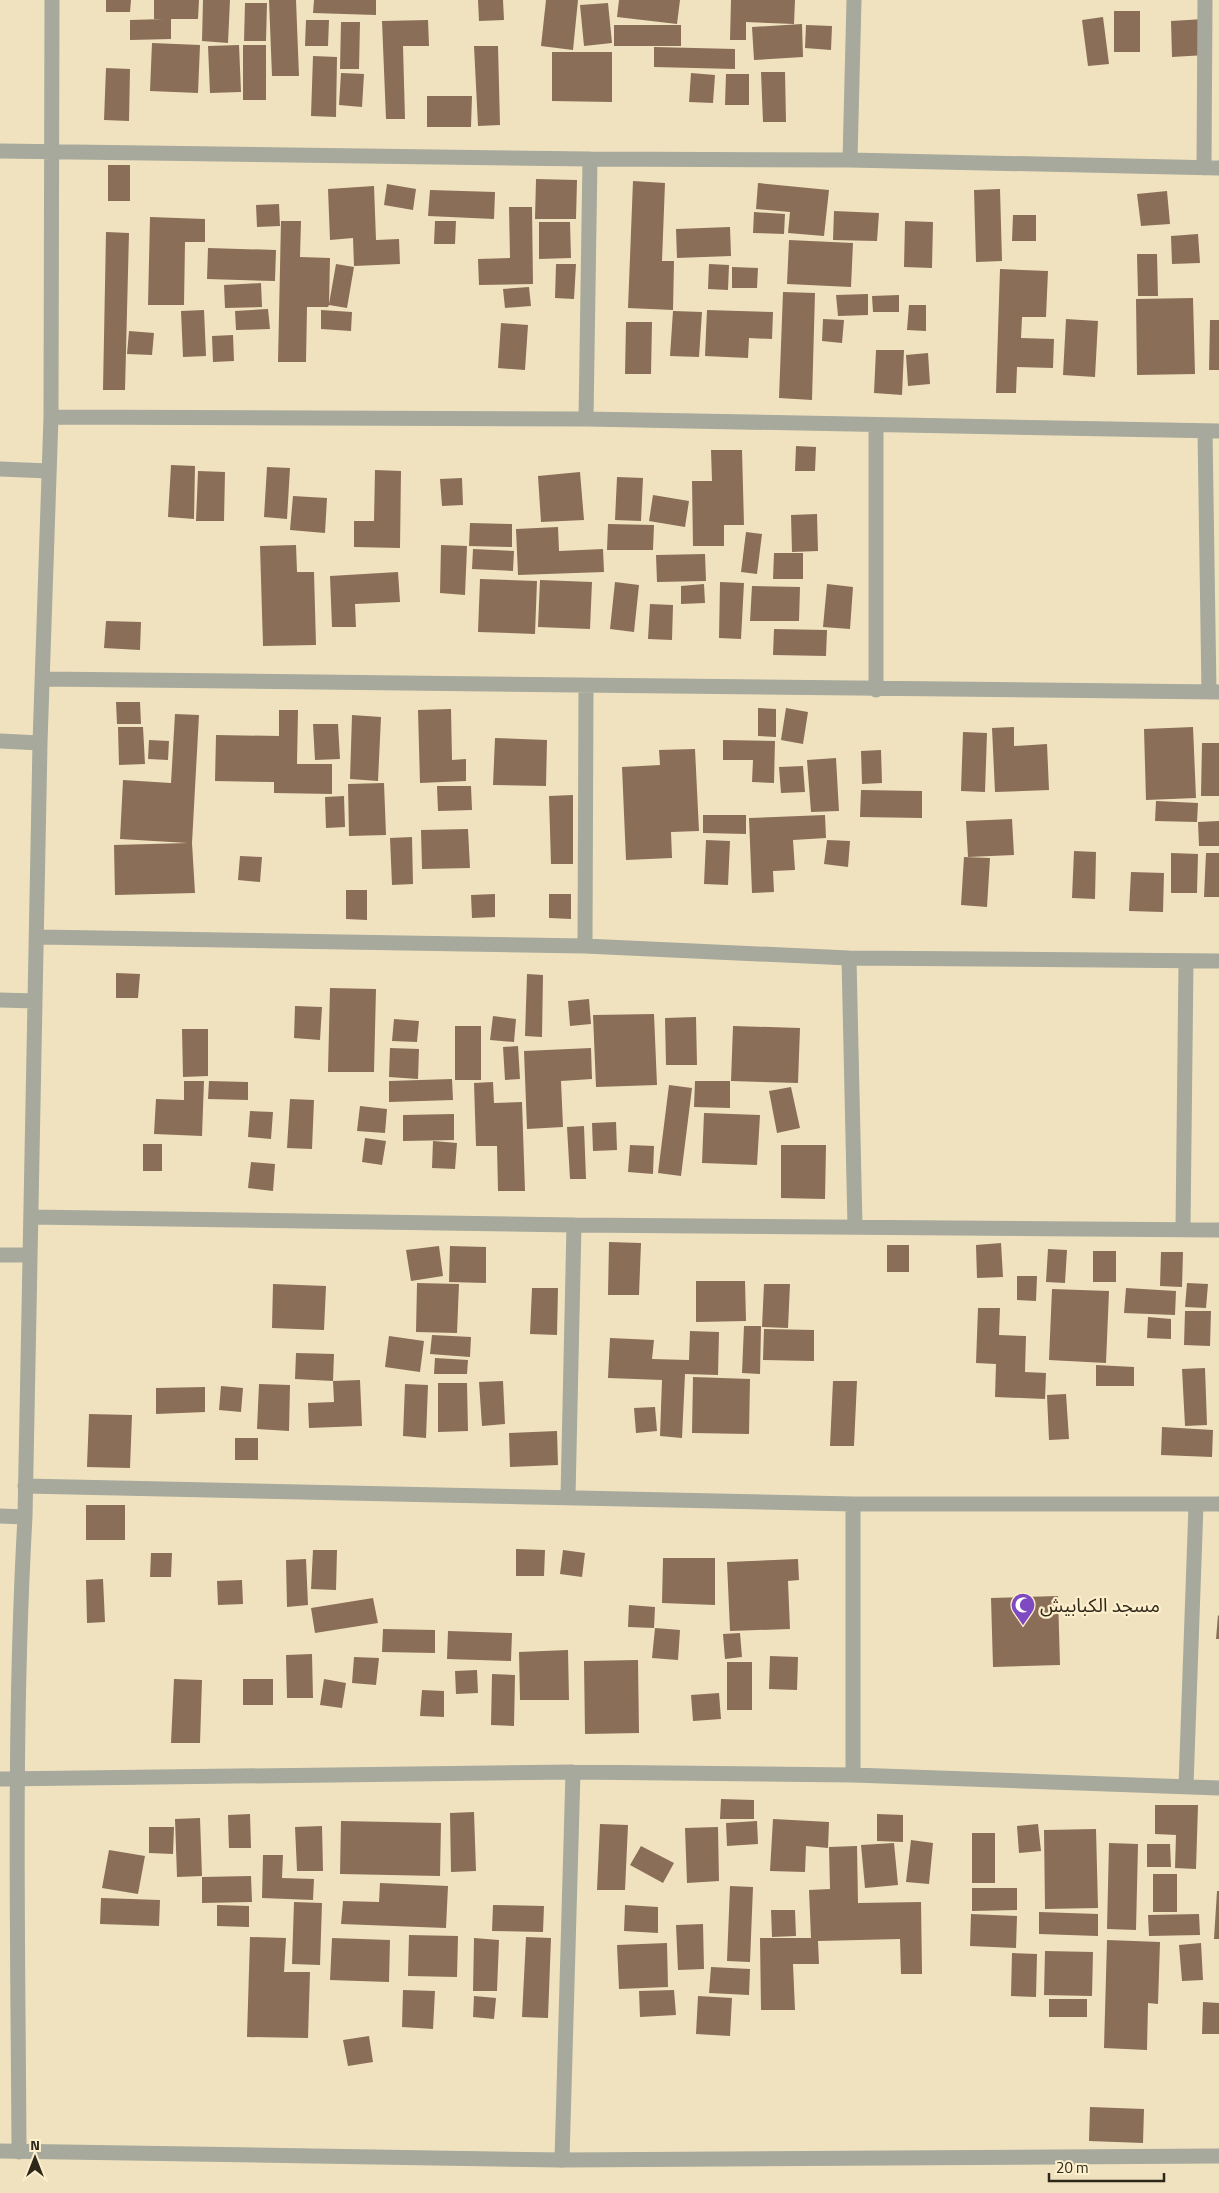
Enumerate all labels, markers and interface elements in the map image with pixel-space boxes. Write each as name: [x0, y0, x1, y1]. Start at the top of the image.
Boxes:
place label: مسجد الكبابيش: [1040, 1590, 1160, 1619]
mosque icon: مسجد الكبابيش: [1010, 1592, 1036, 1626]
north arrow: [10, 2133, 60, 2183]
text: N: [30, 2134, 40, 2155]
scale bar: [1049, 2150, 1164, 2182]
text: 20 m: [1056, 2156, 1089, 2179]

